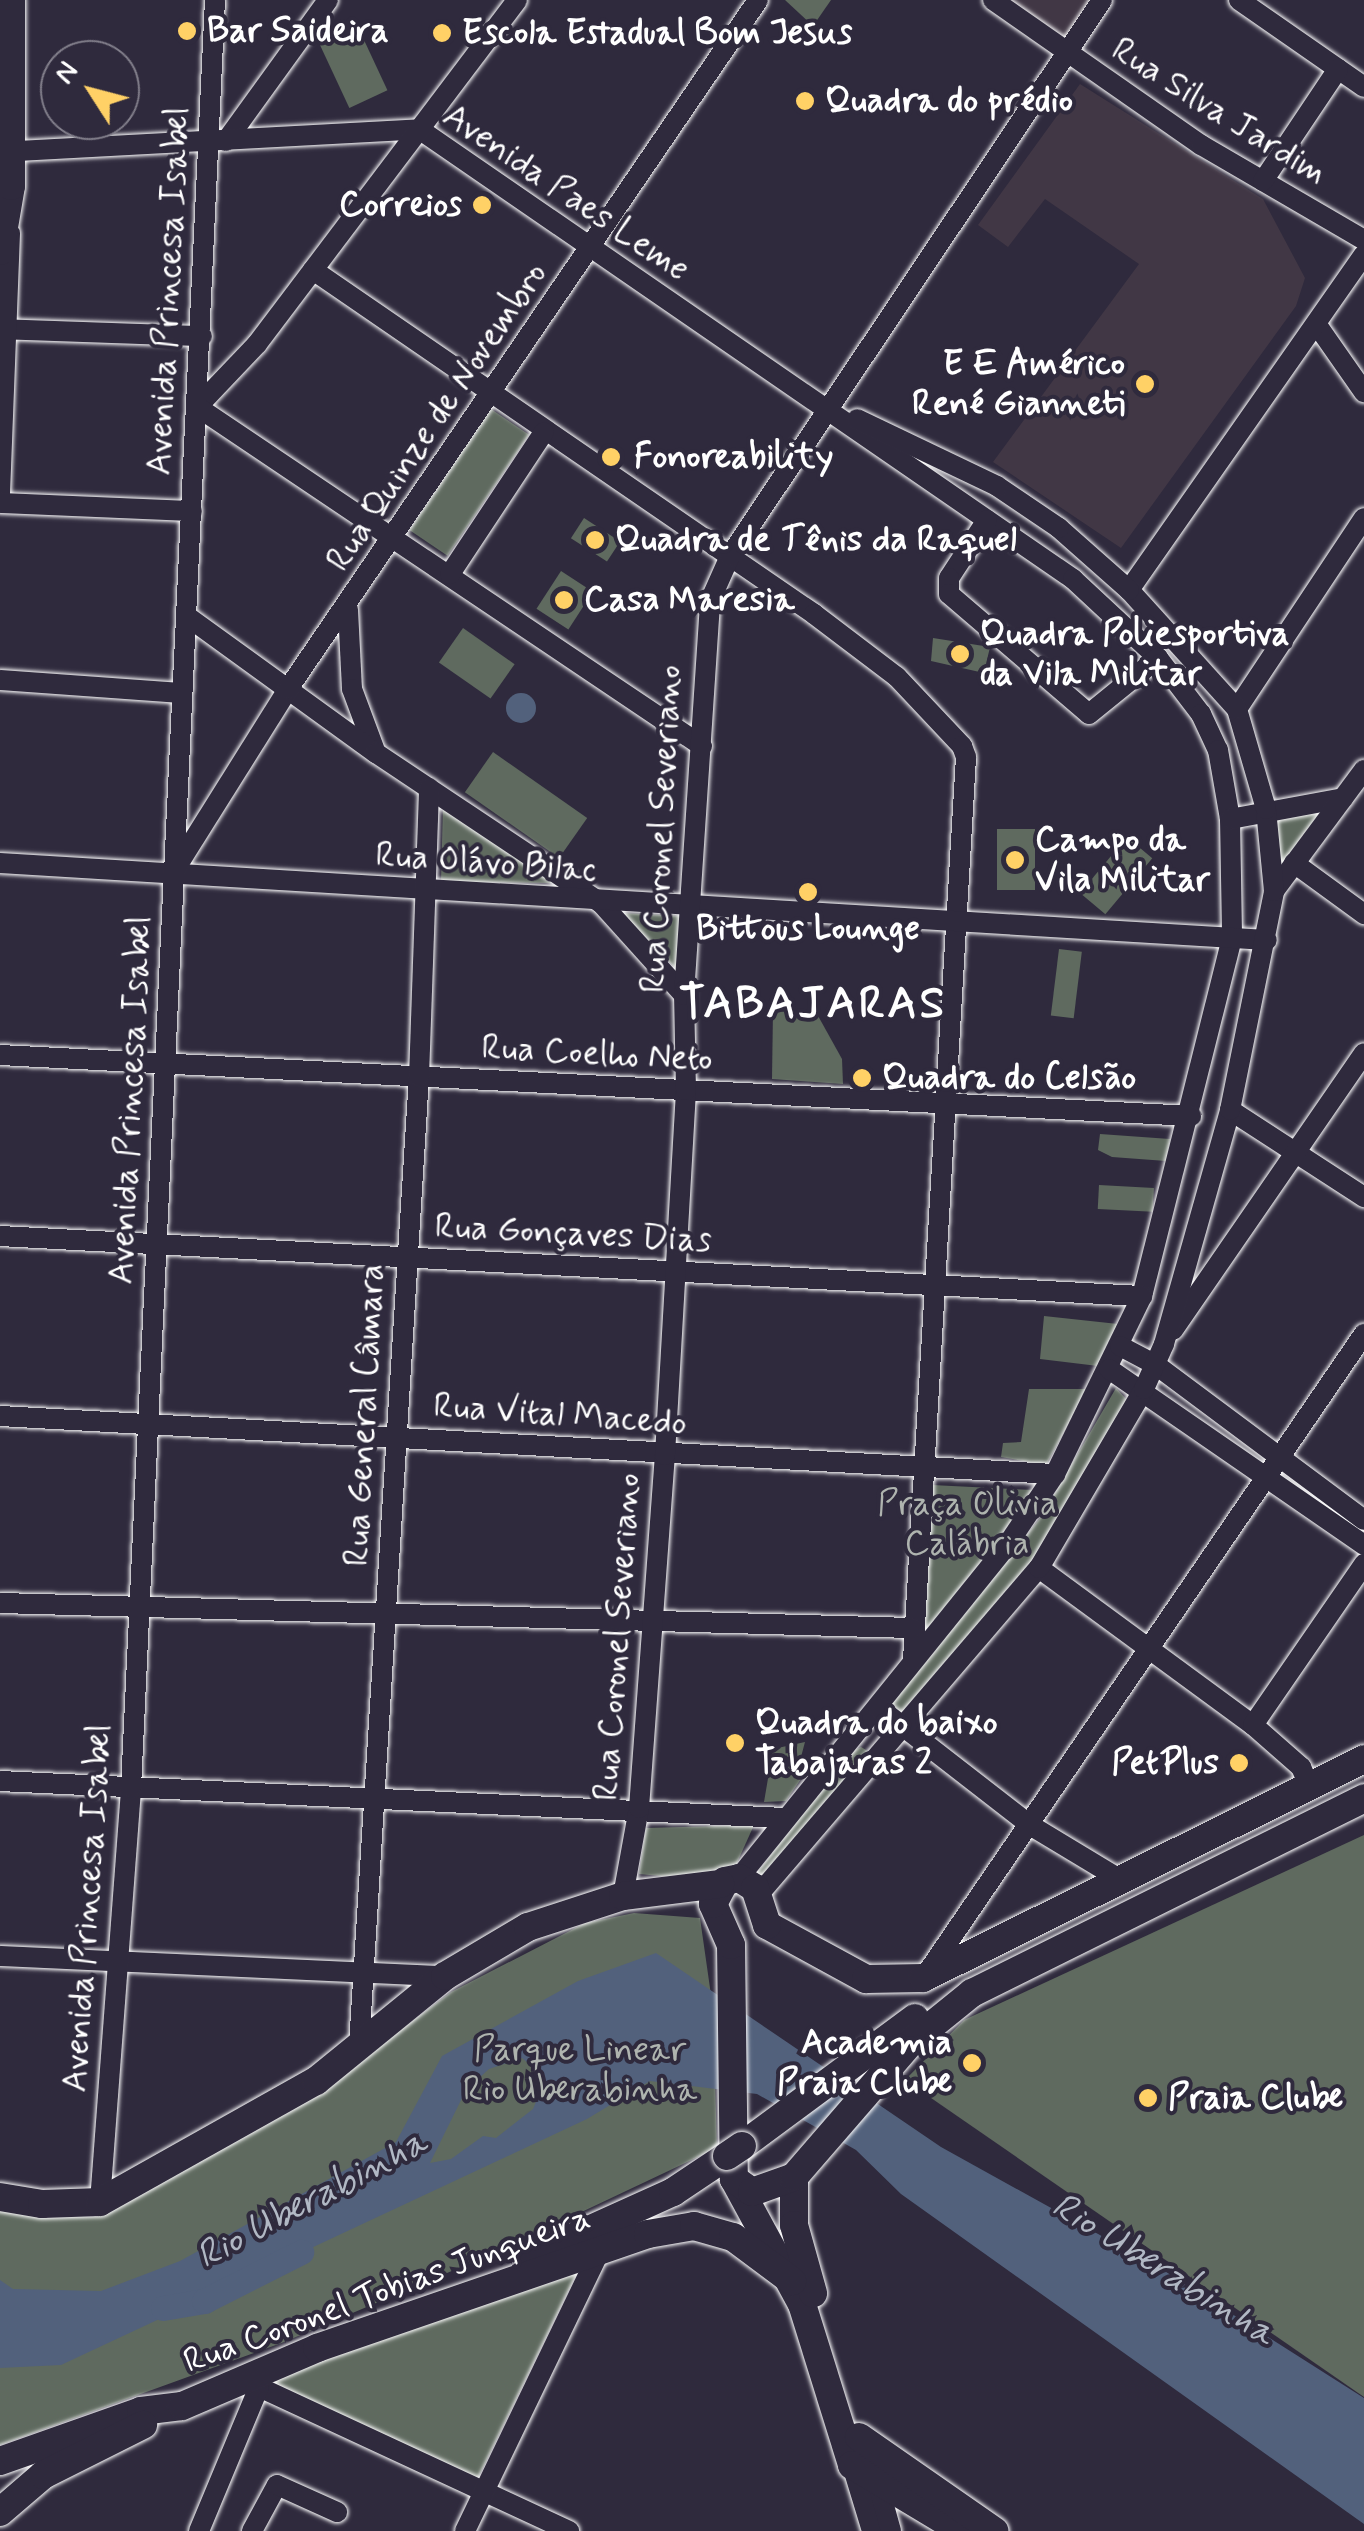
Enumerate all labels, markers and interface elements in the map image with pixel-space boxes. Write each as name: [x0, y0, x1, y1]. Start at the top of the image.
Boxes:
place label: Bar Saideira: [207, 10, 391, 52]
place label: Escola Estadual Bom Jesus: [462, 12, 854, 54]
marker: Bar Saideira: [176, 20, 198, 42]
marker: Escola Estadual Bom Jesus: [431, 22, 453, 44]
street label: Rua Silva Jardim: [1103, 29, 1335, 195]
north arrow: [40, 40, 140, 140]
text: N: [46, 55, 87, 92]
place label: Quadra do prédio: [825, 80, 1070, 122]
marker: Quadra do prédio: [794, 90, 816, 112]
street label: Avenida Paes Leme: [433, 94, 699, 292]
street label: Avenida Princesa Isabel: [138, 107, 200, 475]
place label: Correios: [339, 184, 462, 226]
marker: Correios: [471, 194, 493, 216]
street label: Rua Quinze de Novembro: [318, 254, 556, 580]
place label: E E Américo René Gianneti: [912, 343, 1125, 425]
marker: E E Américo René Gianneti: [1134, 373, 1156, 395]
place label: Fonoreability: [634, 436, 833, 478]
marker: Fonoreability: [598, 444, 624, 470]
place label: Quadra de Tênis da Raquel: [615, 519, 1004, 561]
marker: Quadra de Tênis da Raquel: [584, 529, 606, 551]
place label: Casa Maresia: [584, 579, 789, 621]
marker: Casa Maresia: [553, 589, 575, 611]
place label: Quadra Poliesportiva da Vila Militar: [980, 613, 1290, 695]
marker: Quadra Poliesportiva da Vila Militar: [949, 643, 971, 665]
street label: Rua Coronel Severiano: [632, 664, 692, 994]
place label: Campo da Vila Militar: [1035, 819, 1212, 901]
street label: Rua Olávo Bilac: [374, 834, 598, 892]
marker: Campo da Vila Militar: [1004, 849, 1026, 871]
marker: Bittous Lounge: [797, 881, 819, 903]
place label: Bittous Lounge: [698, 908, 918, 950]
street label: Avenida Princesa Isabel: [100, 916, 162, 1284]
district label: TABAJARAS: [682, 978, 944, 1032]
street label: Rua Coelho Neto: [480, 1027, 714, 1081]
place label: Quadra do Celsão: [882, 1057, 1142, 1099]
marker: Quadra do Celsão: [851, 1067, 873, 1089]
street label: Rua Gonçaves Dias: [435, 1206, 711, 1262]
street label: Rua General Câmara: [336, 1259, 394, 1571]
street label: Rua Vital Macedo: [433, 1385, 687, 1445]
street label: Rua Coronel Severiano: [586, 1472, 650, 1802]
park label: Praça Olivia Calábria: [877, 1483, 1057, 1565]
place label: Quadra do baixo Tabajaras 2: [755, 1702, 992, 1784]
street label: Avenida Princesa Isabel: [54, 1724, 122, 2092]
marker: Quadra do baixo Tabajaras 2: [724, 1732, 746, 1754]
place label: PetPlus: [1112, 1742, 1219, 1784]
marker: PetPlus: [1228, 1752, 1250, 1774]
place label: Academia Praia Clube: [777, 2022, 952, 2104]
park label: Parque Linear Rio Uberabinha: [462, 2029, 698, 2111]
marker: Academia Praia Clube: [961, 2052, 983, 2074]
place label: Praia Clube: [1168, 2077, 1343, 2119]
marker: Praia Clube: [1137, 2087, 1159, 2109]
water label: Rio Uberabinha: [188, 2120, 436, 2280]
water label: Rio Uberabinha: [1042, 2183, 1284, 2357]
street label: Rua Coronel Tobias Junqueira: [176, 2196, 598, 2384]

